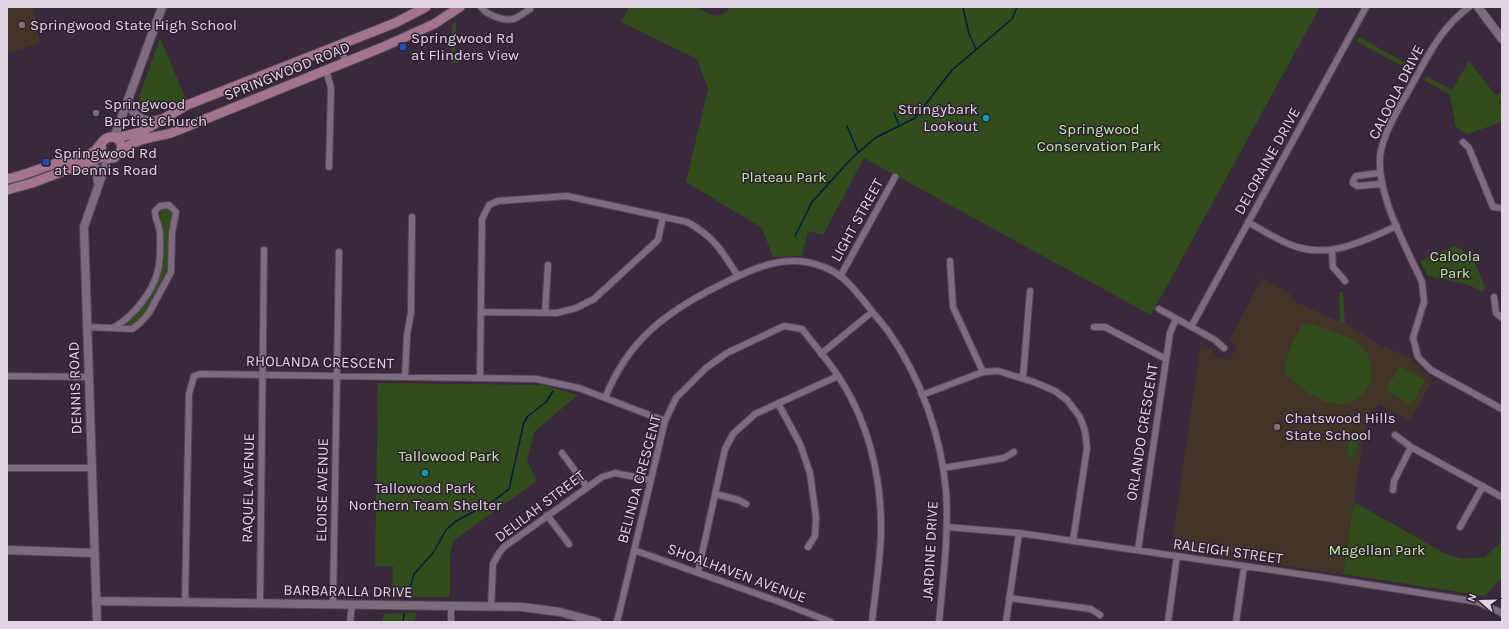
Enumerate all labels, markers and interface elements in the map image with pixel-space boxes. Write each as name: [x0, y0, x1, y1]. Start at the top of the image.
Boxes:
place label: Springwood State High School: [30, 16, 237, 34]
marker: Springwood State High School: [17, 20, 27, 30]
place label: Springwood Rd at Flinders View: [411, 29, 519, 64]
street label: SPRINGWOOD ROAD: [221, 37, 353, 105]
marker: Springwood Rd at Flinders View: [398, 42, 408, 52]
street label: CALOOLA DRIVE: [1364, 42, 1428, 142]
place label: Springwood Baptist Church: [104, 95, 207, 130]
place label: Stringybark Lookout: [898, 100, 978, 135]
street label: DELORAINE DRIVE: [1230, 104, 1304, 218]
marker: Springwood Baptist Church: [91, 108, 101, 118]
marker: Stringybark Lookout: [981, 113, 991, 123]
park label: Springwood Conservation Park: [1037, 120, 1161, 155]
place label: Springwood Rd at Dennis Road: [54, 144, 158, 179]
marker: Springwood Rd at Dennis Road: [41, 157, 51, 167]
park label: Plateau Park: [741, 168, 827, 186]
street label: LIGHT STREET: [827, 175, 887, 265]
park label: Caloola Park: [1430, 247, 1480, 282]
street label: DENNIS ROAD: [64, 341, 86, 435]
street label: RHOLANDA CRESCENT: [246, 352, 395, 372]
street label: ORLANDO CRESCENT: [1122, 361, 1162, 502]
place label: Chatswood Hills State School: [1285, 409, 1396, 444]
street label: BELINDA CRESCENT: [613, 412, 665, 545]
marker: Chatswood Hills State School: [1272, 422, 1282, 432]
street label: RAQUEL AVENUE: [238, 433, 258, 543]
street label: ELOISE AVENUE: [312, 438, 332, 542]
park label: Tallowood Park: [398, 447, 500, 465]
street label: DELILAH STREET: [491, 466, 589, 546]
marker: Tallowood Park Northern Team Shelter: [420, 468, 430, 478]
place label: Tallowood Park Northern Team Shelter: [348, 479, 502, 514]
street label: JARDINE DRIVE: [918, 500, 942, 602]
street label: RALEIGH STREET: [1172, 534, 1285, 568]
street label: SHOALHAVEN AVENUE: [665, 539, 809, 607]
park label: Magellan Park: [1329, 541, 1425, 559]
street label: BARBARALLA DRIVE: [283, 581, 413, 601]
north arrow: [1461, 581, 1501, 621]
text: N: [1465, 592, 1480, 604]

